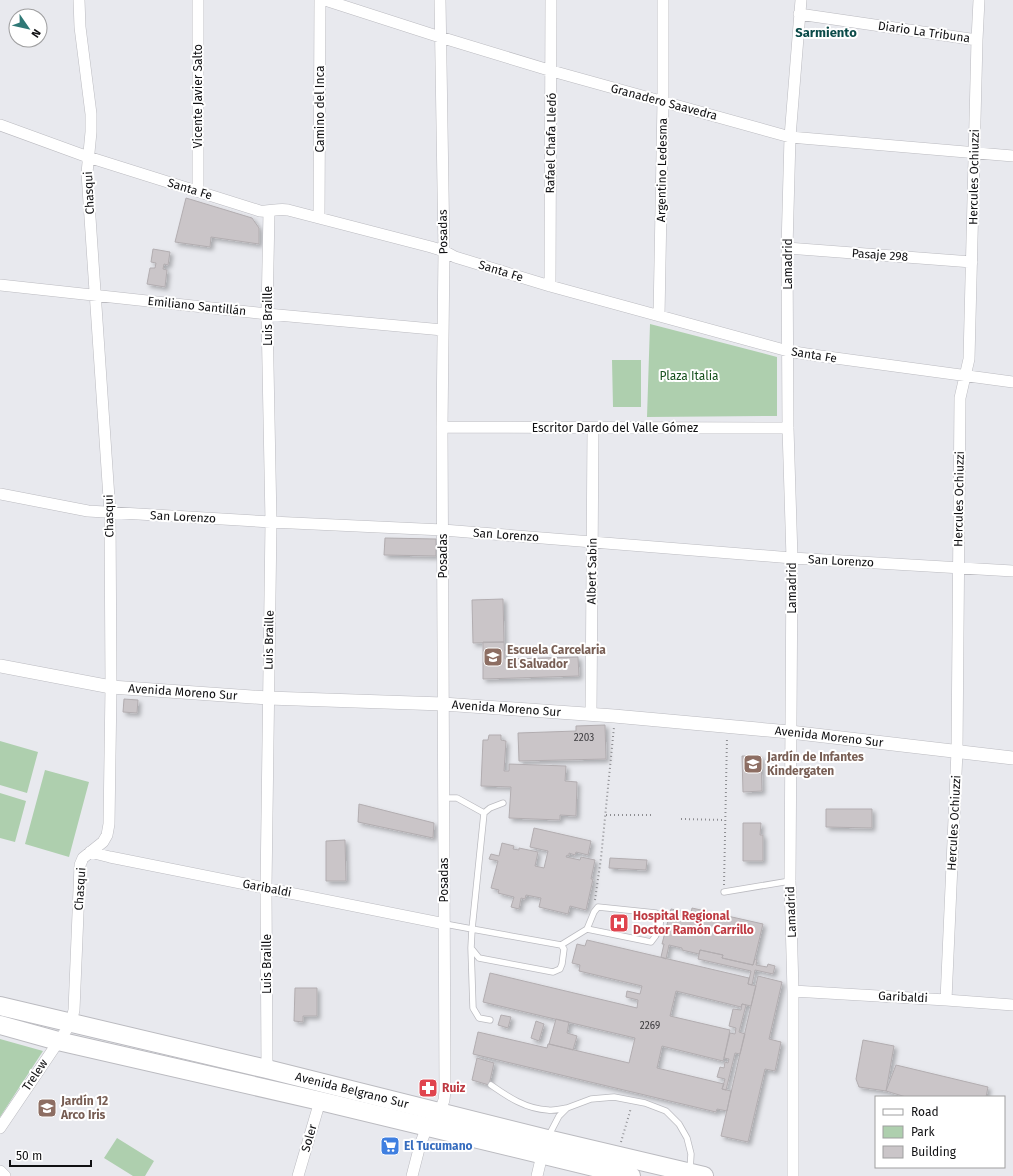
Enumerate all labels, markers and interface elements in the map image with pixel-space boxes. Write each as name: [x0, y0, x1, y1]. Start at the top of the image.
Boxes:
north arrow: [8, 8, 48, 48]
street label: Diario La Tribuna: [877, 19, 971, 45]
district label: Sarmiento: [795, 25, 857, 40]
text: N: [28, 27, 43, 40]
street label: Vicente Javier Salto: [191, 44, 205, 148]
street label: Camino del Inca: [313, 65, 327, 153]
street label: Granadero Saavedra: [609, 81, 719, 123]
street label: Rafael Chafa Lledó: [543, 92, 559, 194]
street label: Argentino Ledesma: [654, 118, 670, 222]
street label: Hercules Ochiuzzi: [966, 129, 982, 225]
street label: Chasqui: [81, 171, 97, 215]
street label: Santa Fe: [166, 176, 214, 202]
street label: Posadas: [436, 209, 450, 255]
street label: Lamadrid: [781, 238, 795, 290]
street label: Pasaje 298: [851, 246, 909, 264]
street label: Santa Fe: [477, 258, 525, 284]
street label: Luis Braille: [261, 286, 275, 346]
street label: Emiliano Santillán: [147, 294, 247, 318]
street label: Santa Fe: [790, 344, 838, 366]
park label: Plaza Italia: [659, 369, 719, 383]
street label: Escritor Dardo del Valle Gómez: [532, 421, 698, 435]
street label: Hercules Ochiuzzi: [951, 451, 967, 547]
street label: Chasqui: [102, 494, 116, 538]
street label: San Lorenzo: [150, 508, 216, 526]
street label: San Lorenzo: [473, 526, 539, 544]
street label: Posadas: [436, 533, 450, 578]
street label: Albert Sabin: [584, 537, 600, 605]
street label: San Lorenzo: [808, 552, 874, 570]
street label: Lamadrid: [785, 562, 799, 614]
street label: Luis Braille: [261, 610, 277, 670]
place label: Escuela Carcelaria El Salvador: [507, 643, 606, 671]
school or university icon: Escuela Carcelaria El Salvador: [482, 646, 504, 668]
street label: Avenida Moreno Sur: [128, 681, 238, 703]
street label: Avenida Moreno Sur: [451, 698, 562, 719]
street label: Avenida Moreno Sur: [774, 724, 885, 750]
house number: 2203: [574, 732, 594, 744]
place label: Jardín de Infantes Kindergaten: [766, 750, 864, 778]
school or university icon: Jardín de Infantes Kindergaten: [742, 753, 764, 775]
street label: Hercules Ochiuzzi: [945, 775, 963, 871]
street label: Posadas: [437, 857, 451, 902]
street label: Chasqui: [72, 867, 88, 911]
street label: Garibaldi: [241, 876, 293, 900]
street label: Lamadrid: [783, 886, 799, 938]
place label: Hospital Regional Doctor Ramón Carrillo: [633, 909, 754, 937]
hospital icon: Hospital Regional Doctor Ramón Carrillo: [608, 912, 630, 934]
street label: Luis Braille: [260, 934, 274, 994]
street label: Garibaldi: [878, 989, 928, 1005]
house number: 2269: [640, 1020, 660, 1032]
street label: Trelew: [19, 1056, 51, 1094]
street label: Avenida Belgrano Sur: [294, 1069, 411, 1111]
pharmacy icon: Ruiz: [417, 1077, 439, 1099]
place label: Ruiz: [442, 1081, 466, 1095]
place label: Jardín 12 Arco Iris: [60, 1094, 108, 1122]
legend: [875, 1096, 1005, 1168]
school or university icon: Jardín 12 Arco Iris: [36, 1097, 58, 1119]
text: Road: [911, 1105, 939, 1119]
street label: Soler: [298, 1122, 320, 1153]
text: Park: [911, 1125, 935, 1139]
supermarket icon: El Tucumano: [379, 1135, 401, 1157]
place label: El Tucumano: [404, 1139, 473, 1153]
scale bar: [10, 1142, 91, 1168]
text: Building: [911, 1145, 957, 1159]
text: 50 m: [16, 1149, 42, 1163]

